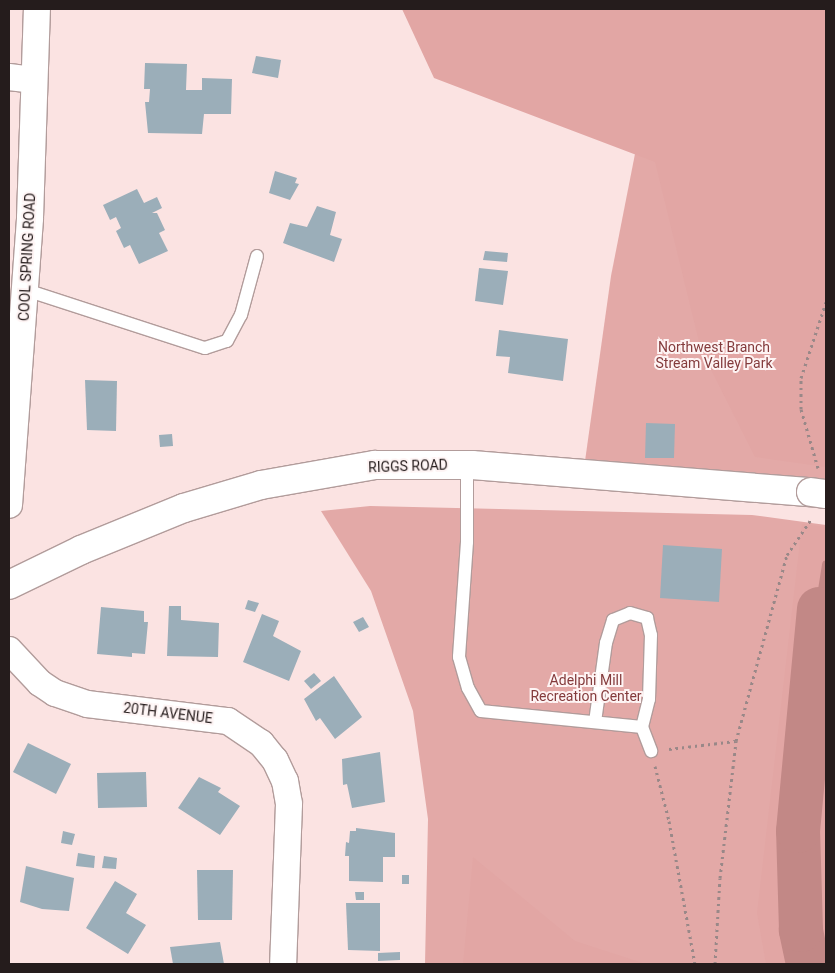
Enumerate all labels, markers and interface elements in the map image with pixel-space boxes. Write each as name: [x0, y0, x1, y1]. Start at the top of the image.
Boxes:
street label: COOL SPRING ROAD: [15, 192, 39, 322]
park label: Northwest Branch Stream Valley Park: [656, 339, 772, 372]
street label: RIGGS ROAD: [368, 456, 448, 476]
park label: Adelphi Mill Recreation Center: [530, 672, 642, 704]
street label: 20TH AVENUE: [122, 699, 214, 727]

